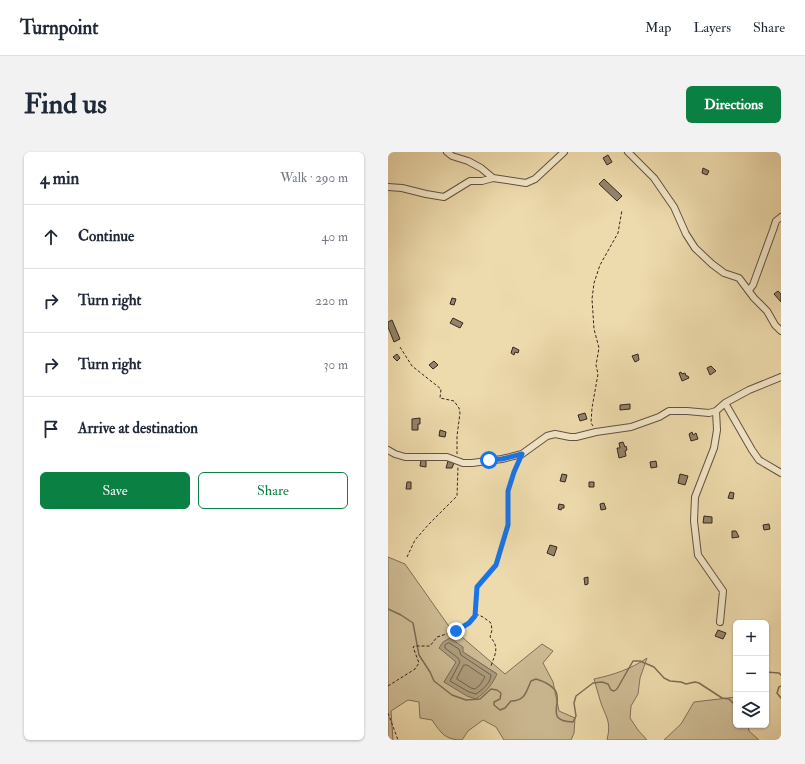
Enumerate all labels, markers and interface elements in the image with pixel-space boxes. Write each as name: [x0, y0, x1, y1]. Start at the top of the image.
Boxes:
text: Turnpoint: [20, 16, 98, 40]
text: Map: [645, 19, 671, 36]
text: Layers: [693, 19, 731, 36]
text: Share: [753, 19, 785, 36]
button: Directions: [686, 86, 781, 123]
text: Find us: [24, 87, 107, 122]
text: 4 min: [40, 168, 79, 189]
text: Walk · 290 m: [280, 170, 348, 186]
icon: ahead: [40, 226, 62, 248]
text: Continue: [78, 227, 134, 246]
text: 40 m: [322, 229, 348, 245]
icon: right: [40, 290, 62, 312]
text: Turn right: [78, 291, 141, 310]
text: 220 m: [315, 293, 348, 309]
icon: right: [40, 354, 62, 376]
text: Turn right: [78, 355, 141, 374]
text: 30 m: [324, 357, 348, 373]
icon: arrive: [40, 418, 62, 440]
text: Arrive at destination: [78, 419, 198, 438]
route start: [480, 451, 498, 469]
button: Save: [40, 472, 190, 509]
button: Share: [198, 472, 348, 509]
map controls: [733, 620, 769, 728]
button: +: [733, 620, 769, 656]
route end: [447, 622, 465, 640]
button: −: [733, 656, 769, 692]
button: layers: [733, 692, 769, 728]

